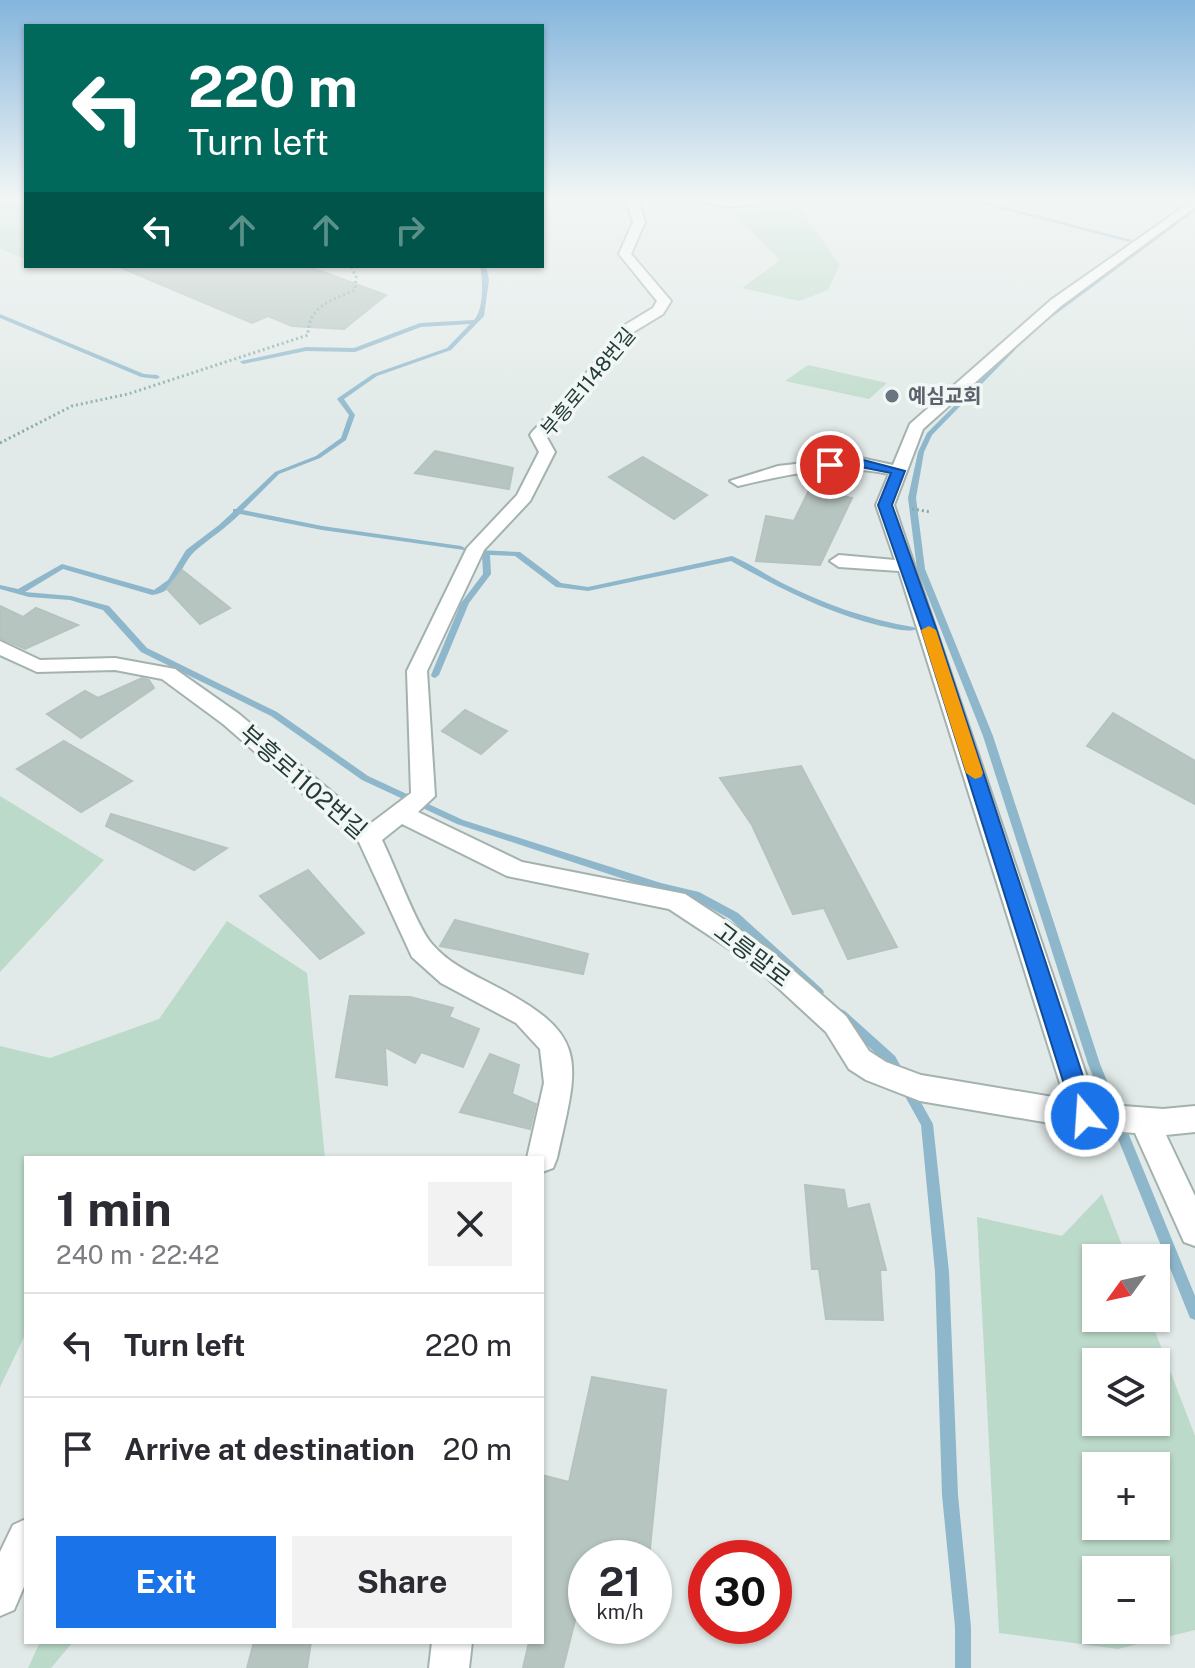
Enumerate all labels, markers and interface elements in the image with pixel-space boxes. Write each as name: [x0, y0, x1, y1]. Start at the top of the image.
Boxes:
text: 220 m: [188, 54, 358, 120]
icon: left: [56, 56, 160, 160]
text: Turn left: [188, 121, 329, 163]
icon: left: [136, 208, 180, 252]
icon: ahead: [220, 208, 264, 252]
icon: ahead: [304, 208, 348, 252]
icon: right: [388, 208, 432, 252]
street label: 부흥로1148번길: [536, 323, 640, 441]
place label: 예심교회: [908, 384, 982, 408]
marker: 예심교회: [883, 387, 901, 405]
pin: [796, 431, 864, 499]
icon: arrive: [808, 443, 852, 487]
street label: 부흥로1102번길: [234, 719, 373, 844]
street label: 고릉말로: [709, 916, 796, 992]
position arrow: [1043, 1074, 1127, 1158]
text: 1 min: [56, 1180, 172, 1237]
button: close: [428, 1182, 512, 1266]
text: 240 m · 22:42: [56, 1239, 220, 1270]
north arrow: [1082, 1244, 1170, 1332]
map controls: [1082, 1244, 1170, 1644]
icon: left: [56, 1323, 100, 1367]
text: Turn left: [124, 1327, 245, 1363]
text: 220 m: [425, 1327, 512, 1363]
button: layers: [1082, 1348, 1170, 1436]
icon: arrive: [56, 1427, 100, 1471]
text: Arrive at destination: [124, 1431, 415, 1467]
text: 20 m: [443, 1431, 512, 1467]
button: +: [1082, 1452, 1170, 1540]
button: Exit: [56, 1536, 276, 1628]
button: Share: [292, 1536, 512, 1628]
speed limit sign: 30: [688, 1540, 792, 1644]
button: −: [1082, 1556, 1170, 1644]
text: 21: [599, 1558, 641, 1605]
text: km/h: [596, 1600, 644, 1624]

